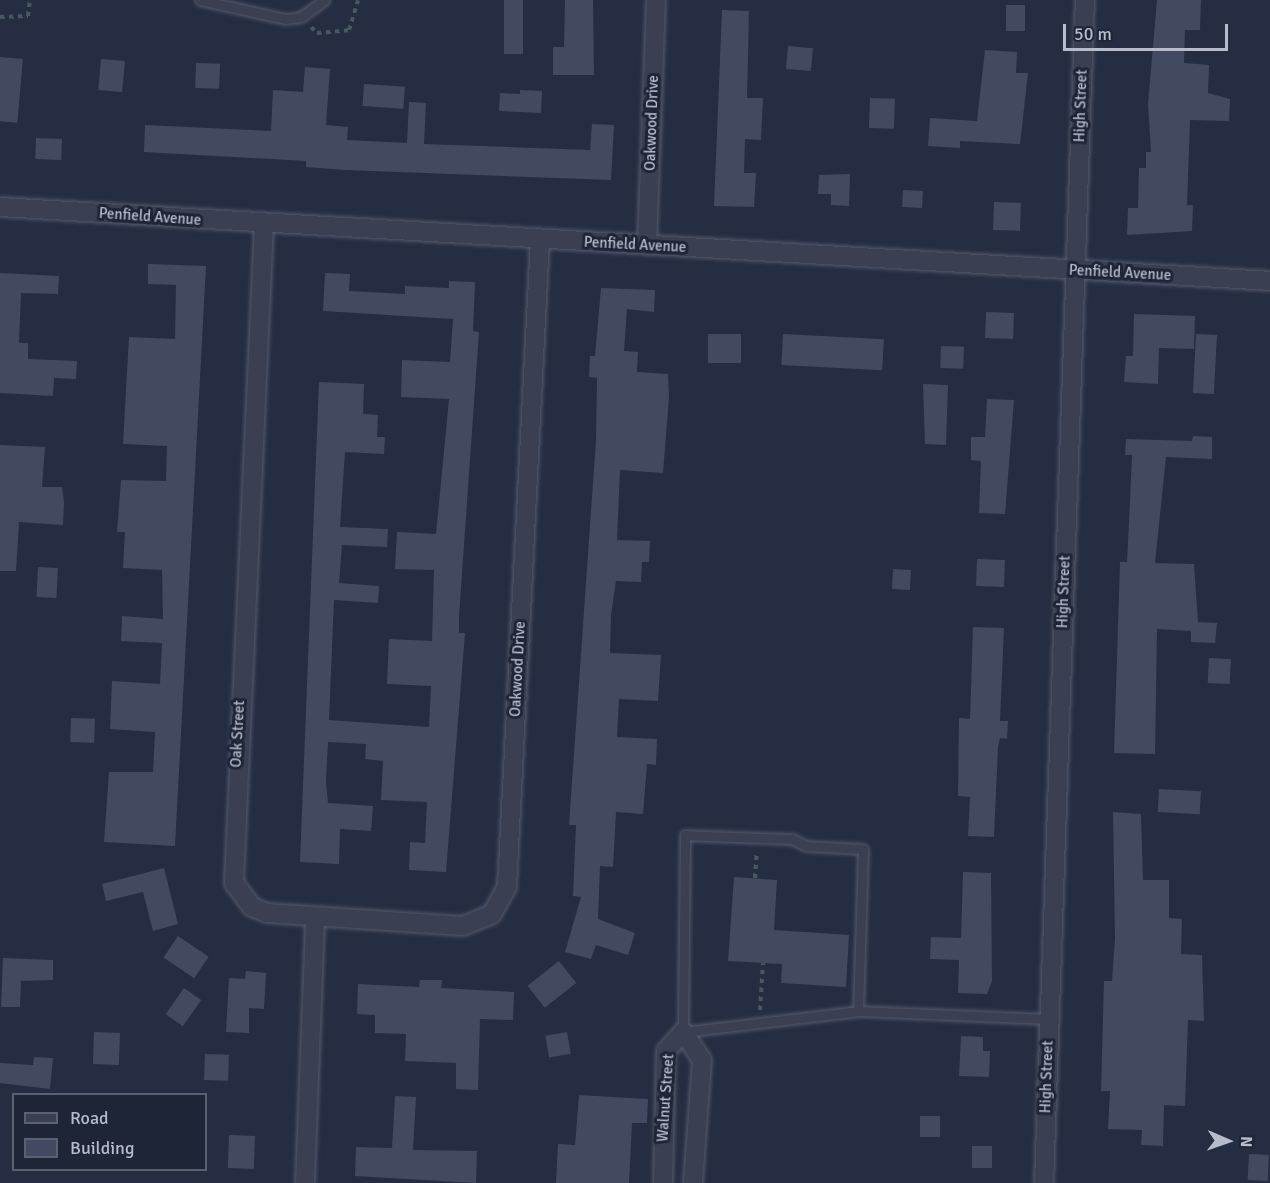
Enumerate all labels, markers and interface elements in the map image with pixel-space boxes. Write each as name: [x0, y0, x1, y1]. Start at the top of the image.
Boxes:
scale bar: [1066, 12, 1231, 50]
text: 50 m: [1074, 23, 1112, 45]
street label: High Street: [1071, 69, 1091, 143]
street label: Oakwood Drive: [641, 75, 663, 171]
street label: Penfield Avenue: [98, 204, 202, 230]
street label: Penfield Avenue: [583, 233, 687, 257]
street label: Penfield Avenue: [1068, 261, 1172, 285]
street label: High Street: [1054, 555, 1074, 629]
street label: Oakwood Drive: [507, 621, 529, 717]
street label: Oak Street: [227, 700, 249, 768]
street label: High Street: [1037, 1040, 1057, 1114]
street label: Walnut Street: [654, 1053, 678, 1143]
legend: [12, 1093, 207, 1171]
text: Road: [70, 1107, 109, 1129]
north arrow: [1198, 1111, 1258, 1171]
text: N: [1236, 1136, 1256, 1148]
text: Building: [70, 1137, 134, 1159]

